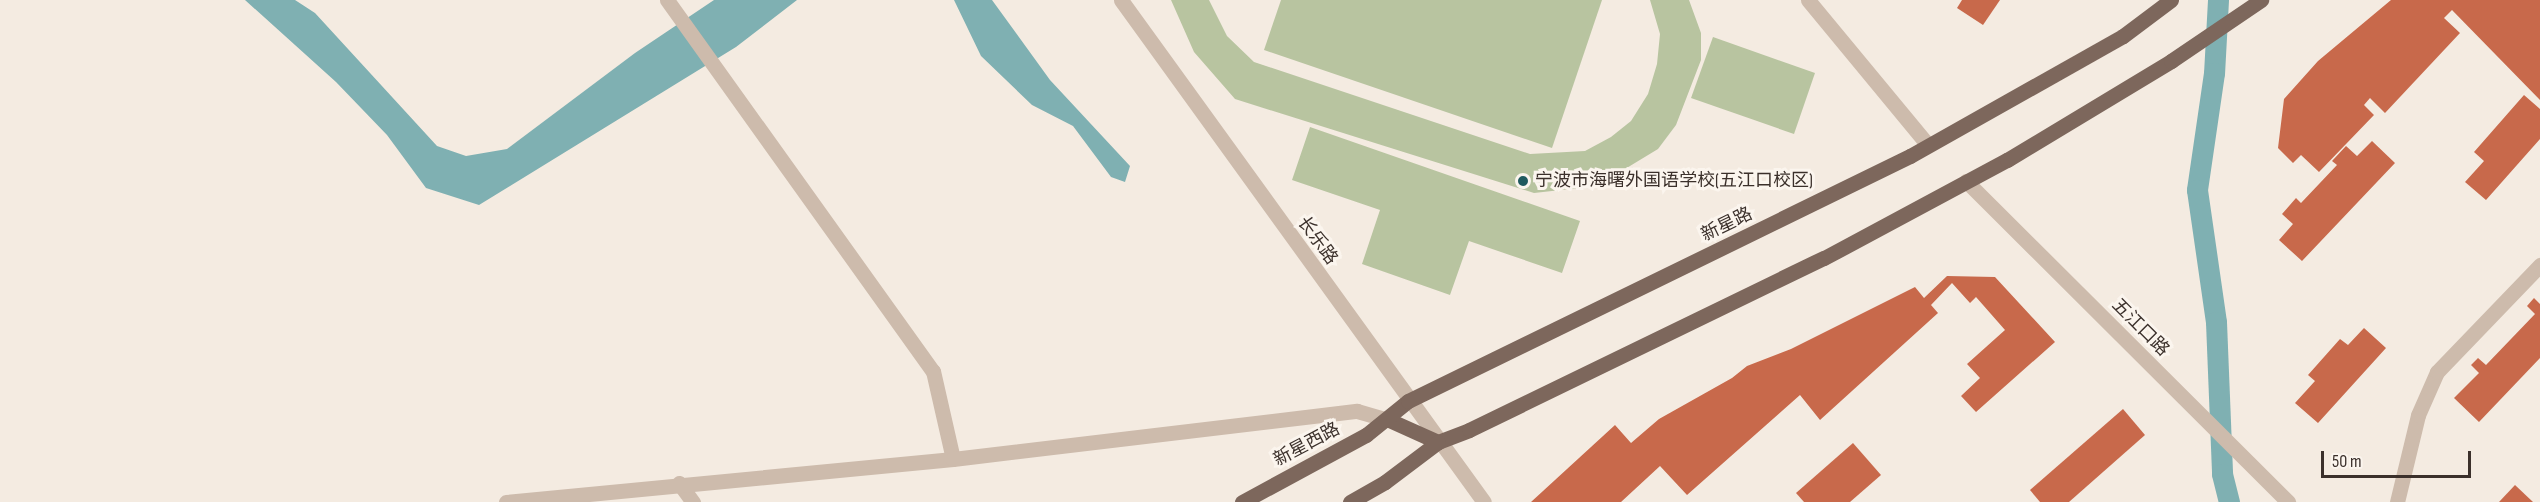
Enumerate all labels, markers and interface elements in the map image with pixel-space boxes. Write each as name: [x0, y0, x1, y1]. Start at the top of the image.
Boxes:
place label: 宁波市海曙外国语学校(五江口校区): [1535, 170, 1813, 192]
marker: 宁波市海曙外国语学校(五江口校区): [1516, 174, 1530, 188]
street label: 新星路: [1698, 203, 1756, 247]
street label: 长乐路: [1292, 213, 1342, 269]
street label: 五江口路: [2107, 295, 2173, 361]
street label: 新星西路: [1270, 419, 1344, 471]
scale bar: [2324, 439, 2474, 477]
text: 50 m: [2332, 451, 2362, 472]

